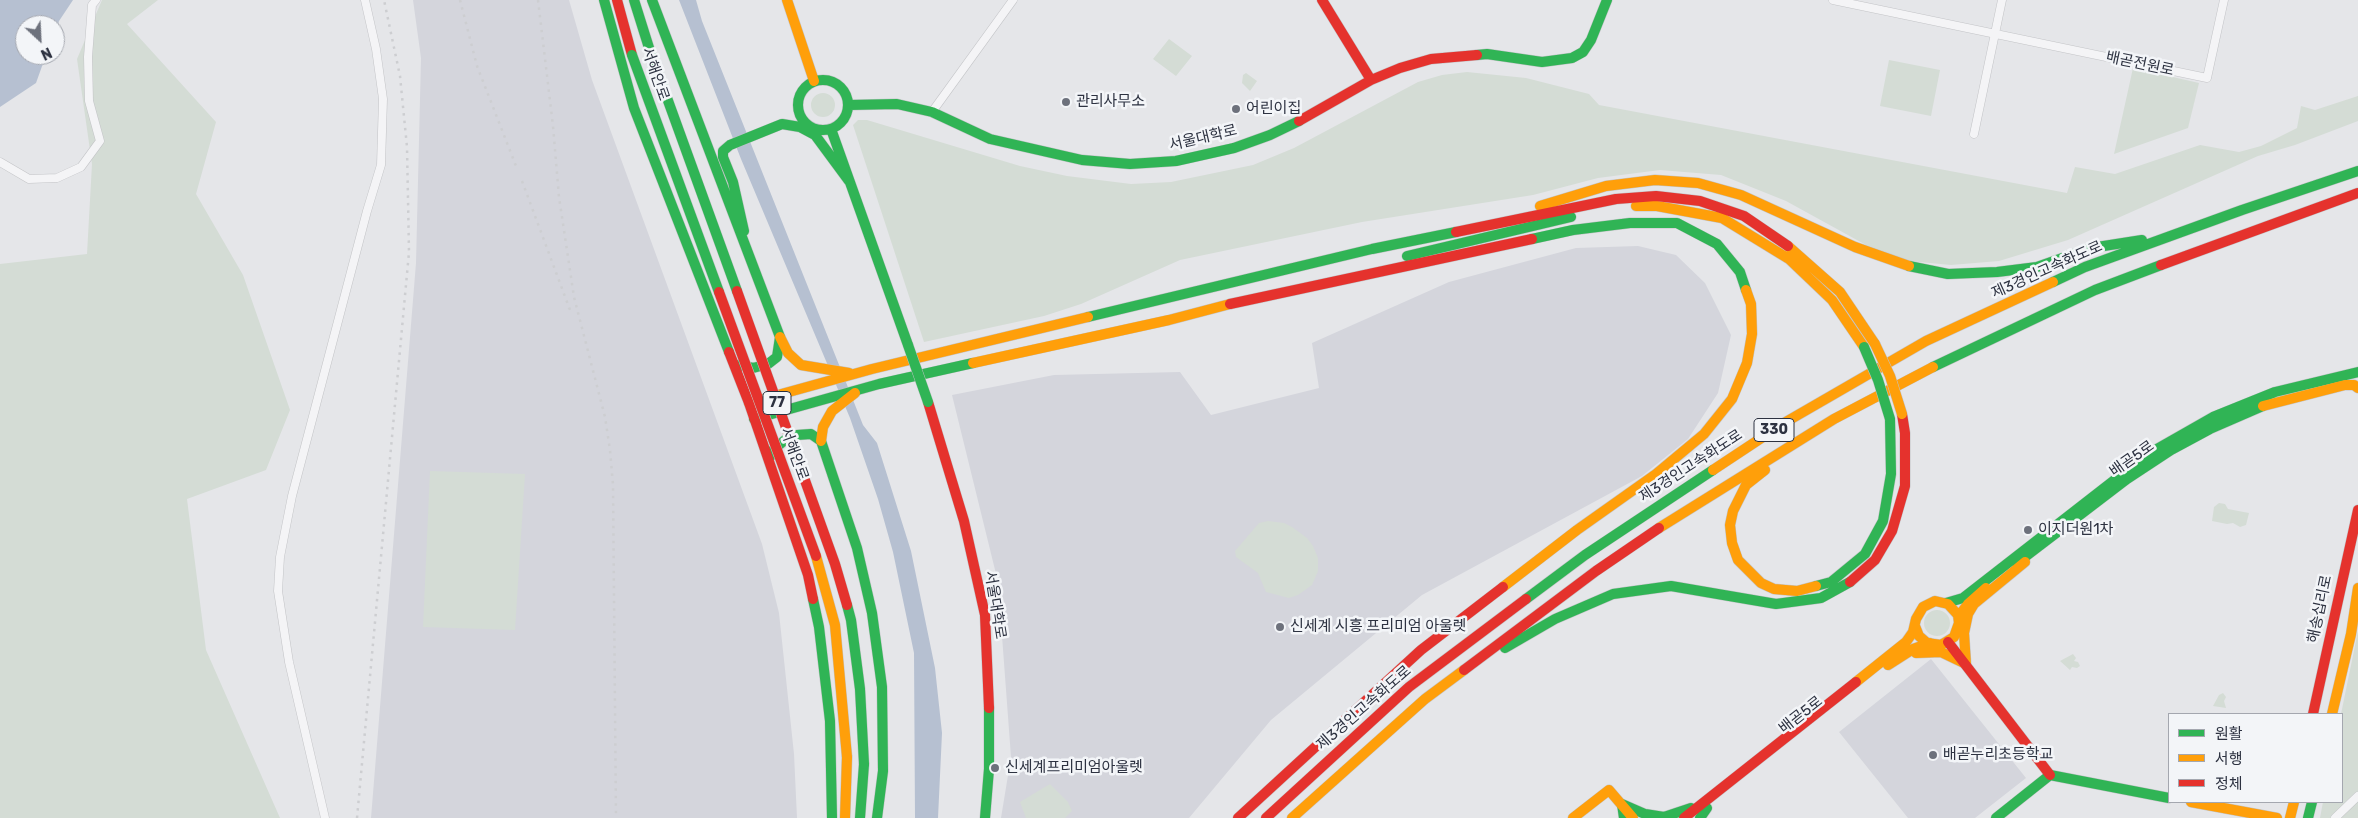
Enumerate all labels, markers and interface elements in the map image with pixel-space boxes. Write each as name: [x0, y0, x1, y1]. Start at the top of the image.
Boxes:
north arrow: [15, 15, 65, 65]
text: N: [38, 43, 54, 63]
street label: 서해안로: [638, 45, 672, 103]
street label: 배곧전원로: [2104, 48, 2176, 80]
place label: 관리사무소: [1076, 93, 1145, 111]
marker: 관리사무소: [1060, 96, 1072, 108]
place label: 어린이집: [1246, 100, 1301, 118]
marker: 어린이집: [1230, 103, 1242, 115]
street label: 서울대학로: [1167, 121, 1239, 155]
street label: 제3경인고속화도로: [1989, 237, 2105, 303]
road number: 77: [763, 392, 791, 414]
road number: 330: [1754, 418, 1794, 442]
street label: 서해안로: [776, 425, 812, 483]
street label: 제3경인고속화도로: [1636, 426, 1746, 506]
street label: 배곧5로: [2106, 437, 2158, 481]
place label: 이지더원1차: [2038, 521, 2113, 539]
marker: 이지더원1차: [2022, 524, 2034, 536]
street label: 서울대학로: [981, 570, 1009, 640]
street label: 해송십리로: [2304, 573, 2336, 645]
place label: 신세계 시흥 프리미엄 아울렛: [1290, 618, 1467, 636]
marker: 신세계 시흥 프리미엄 아울렛: [1274, 621, 1286, 633]
street label: 제3경인고속화도로: [1313, 662, 1415, 754]
street label: 배곧5로: [1776, 692, 1826, 738]
legend: [2168, 713, 2343, 803]
text: 원활: [2215, 725, 2243, 743]
place label: 배곧누리초등학교: [1943, 746, 2053, 764]
marker: 배곧누리초등학교: [1927, 749, 1939, 761]
text: 서행: [2215, 750, 2243, 768]
place label: 신세계프리미엄아울렛: [1005, 759, 1143, 777]
marker: 신세계프리미엄아울렛: [989, 762, 1001, 774]
text: 정체: [2215, 775, 2243, 793]

